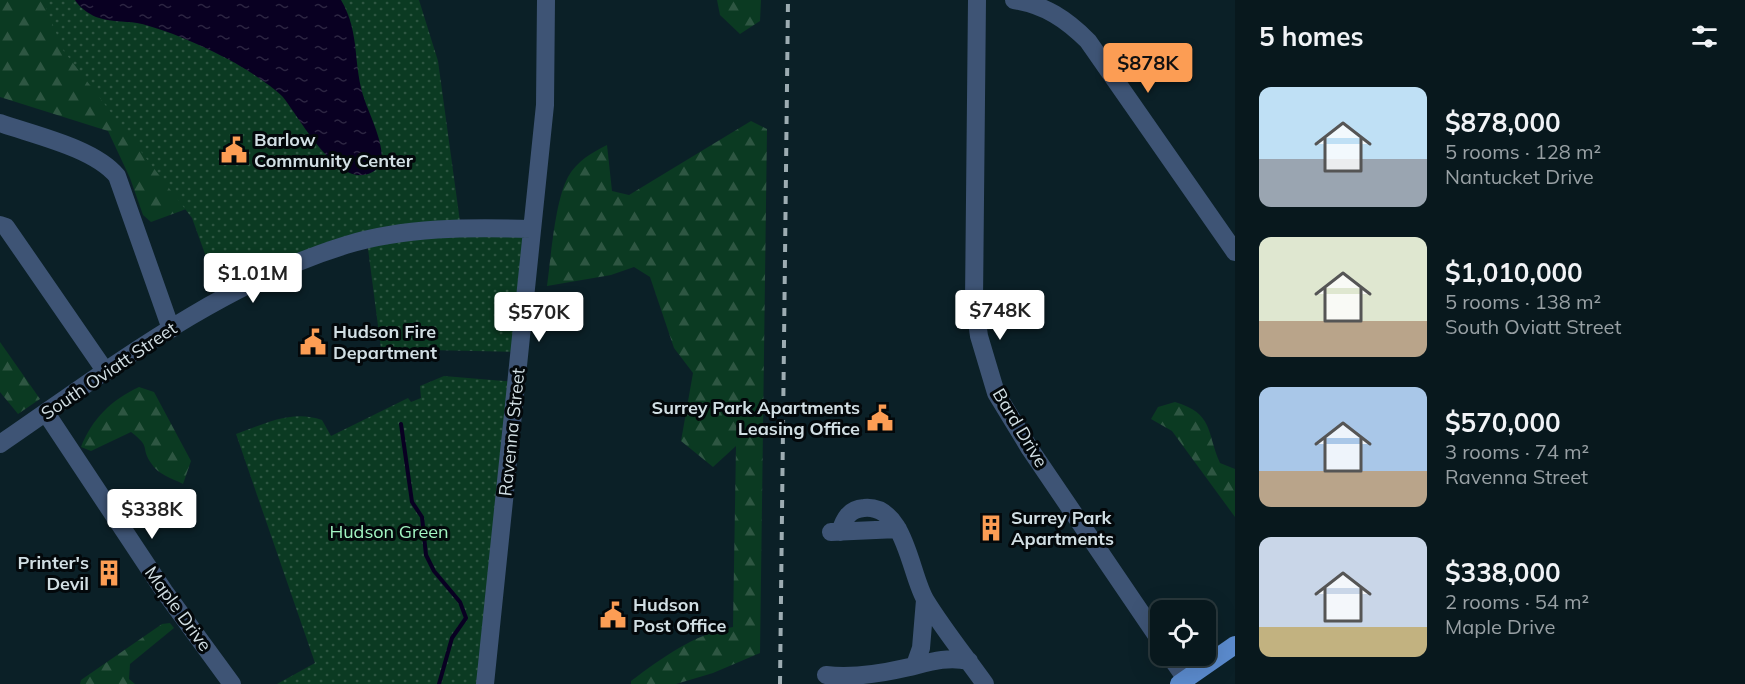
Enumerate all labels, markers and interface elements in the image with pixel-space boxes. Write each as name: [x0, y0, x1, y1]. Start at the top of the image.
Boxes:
text: 5 homes: [1259, 20, 1363, 53]
icon: filters: [1688, 20, 1721, 53]
pin: $878K: [1106, 43, 1190, 94]
text: $878K: [1117, 50, 1179, 75]
text: $878,000: [1445, 106, 1561, 139]
icon: home: [1307, 111, 1379, 183]
place label: Barlow Community Center: [254, 128, 414, 172]
public building icon: Barlow Community Center: [219, 135, 249, 165]
text: 5 rooms · 128 m²: [1445, 139, 1601, 164]
text: Nantucket Drive: [1445, 164, 1594, 189]
pin: $1.01M: [204, 253, 302, 304]
text: $1,010,000: [1445, 256, 1583, 289]
text: $1.01M: [218, 260, 288, 285]
icon: home: [1307, 261, 1379, 333]
text: 5 rooms · 138 m²: [1445, 289, 1601, 314]
pin: $748K: [958, 290, 1042, 341]
pin: $570K: [497, 292, 581, 343]
text: $748K: [969, 297, 1031, 322]
text: $570K: [508, 299, 570, 324]
text: South Oviatt Street: [1445, 314, 1621, 339]
street label: South Oviatt Street: [36, 317, 181, 425]
place label: Hudson Fire Department: [333, 320, 437, 364]
public building icon: Hudson Fire Department: [298, 327, 328, 357]
street label: Ravenna Street: [493, 367, 530, 497]
street label: Bard Drive: [988, 384, 1053, 472]
place label: Surrey Park Apartments Leasing Office: [652, 396, 860, 440]
public building icon: Surrey Park Apartments Leasing Office: [865, 403, 895, 433]
text: $570,000: [1445, 406, 1561, 439]
icon: home: [1307, 411, 1379, 483]
text: 3 rooms · 74 m²: [1445, 439, 1589, 464]
text: Ravenna Street: [1445, 464, 1588, 489]
pin: $338K: [110, 489, 194, 540]
text: $338K: [121, 496, 183, 521]
place label: Surrey Park Apartments: [1011, 506, 1114, 550]
building icon: Surrey Park Apartments: [976, 513, 1006, 543]
park label: Hudson Green: [329, 520, 449, 543]
place label: Printer's Devil: [18, 551, 89, 595]
text: $338,000: [1445, 556, 1561, 589]
building icon: Printer's Devil: [94, 558, 124, 588]
icon: home: [1307, 561, 1379, 633]
street label: Maple Drive: [140, 562, 217, 656]
text: 2 rooms · 54 m²: [1445, 589, 1589, 614]
place label: Hudson Post Office: [633, 593, 726, 637]
public building icon: Hudson Post Office: [598, 600, 628, 630]
map controls: [1150, 600, 1216, 666]
button: locate: [1150, 600, 1216, 666]
text: Maple Drive: [1445, 614, 1555, 639]

